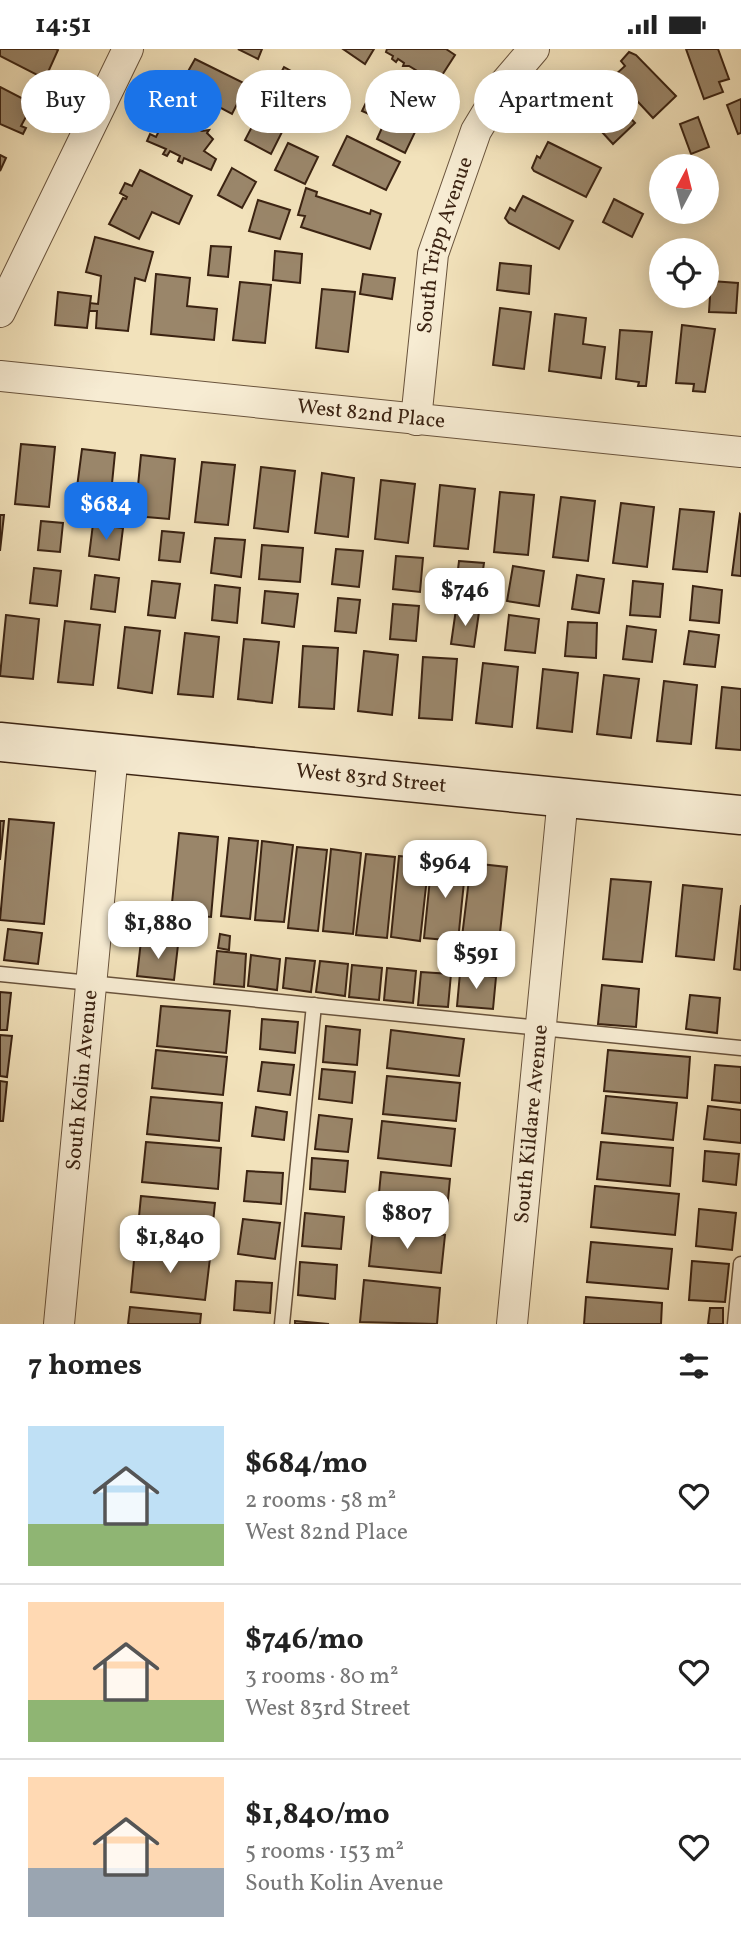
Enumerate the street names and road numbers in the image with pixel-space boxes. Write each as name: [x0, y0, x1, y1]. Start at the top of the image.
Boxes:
street label: South Tripp Avenue: [410, 153, 480, 335]
street label: West 82nd Place: [296, 392, 447, 436]
street label: West 83rd Street: [294, 757, 448, 800]
street label: South Kolin Avenue: [59, 988, 105, 1172]
street label: South Kildare Avenue: [507, 1023, 555, 1225]

